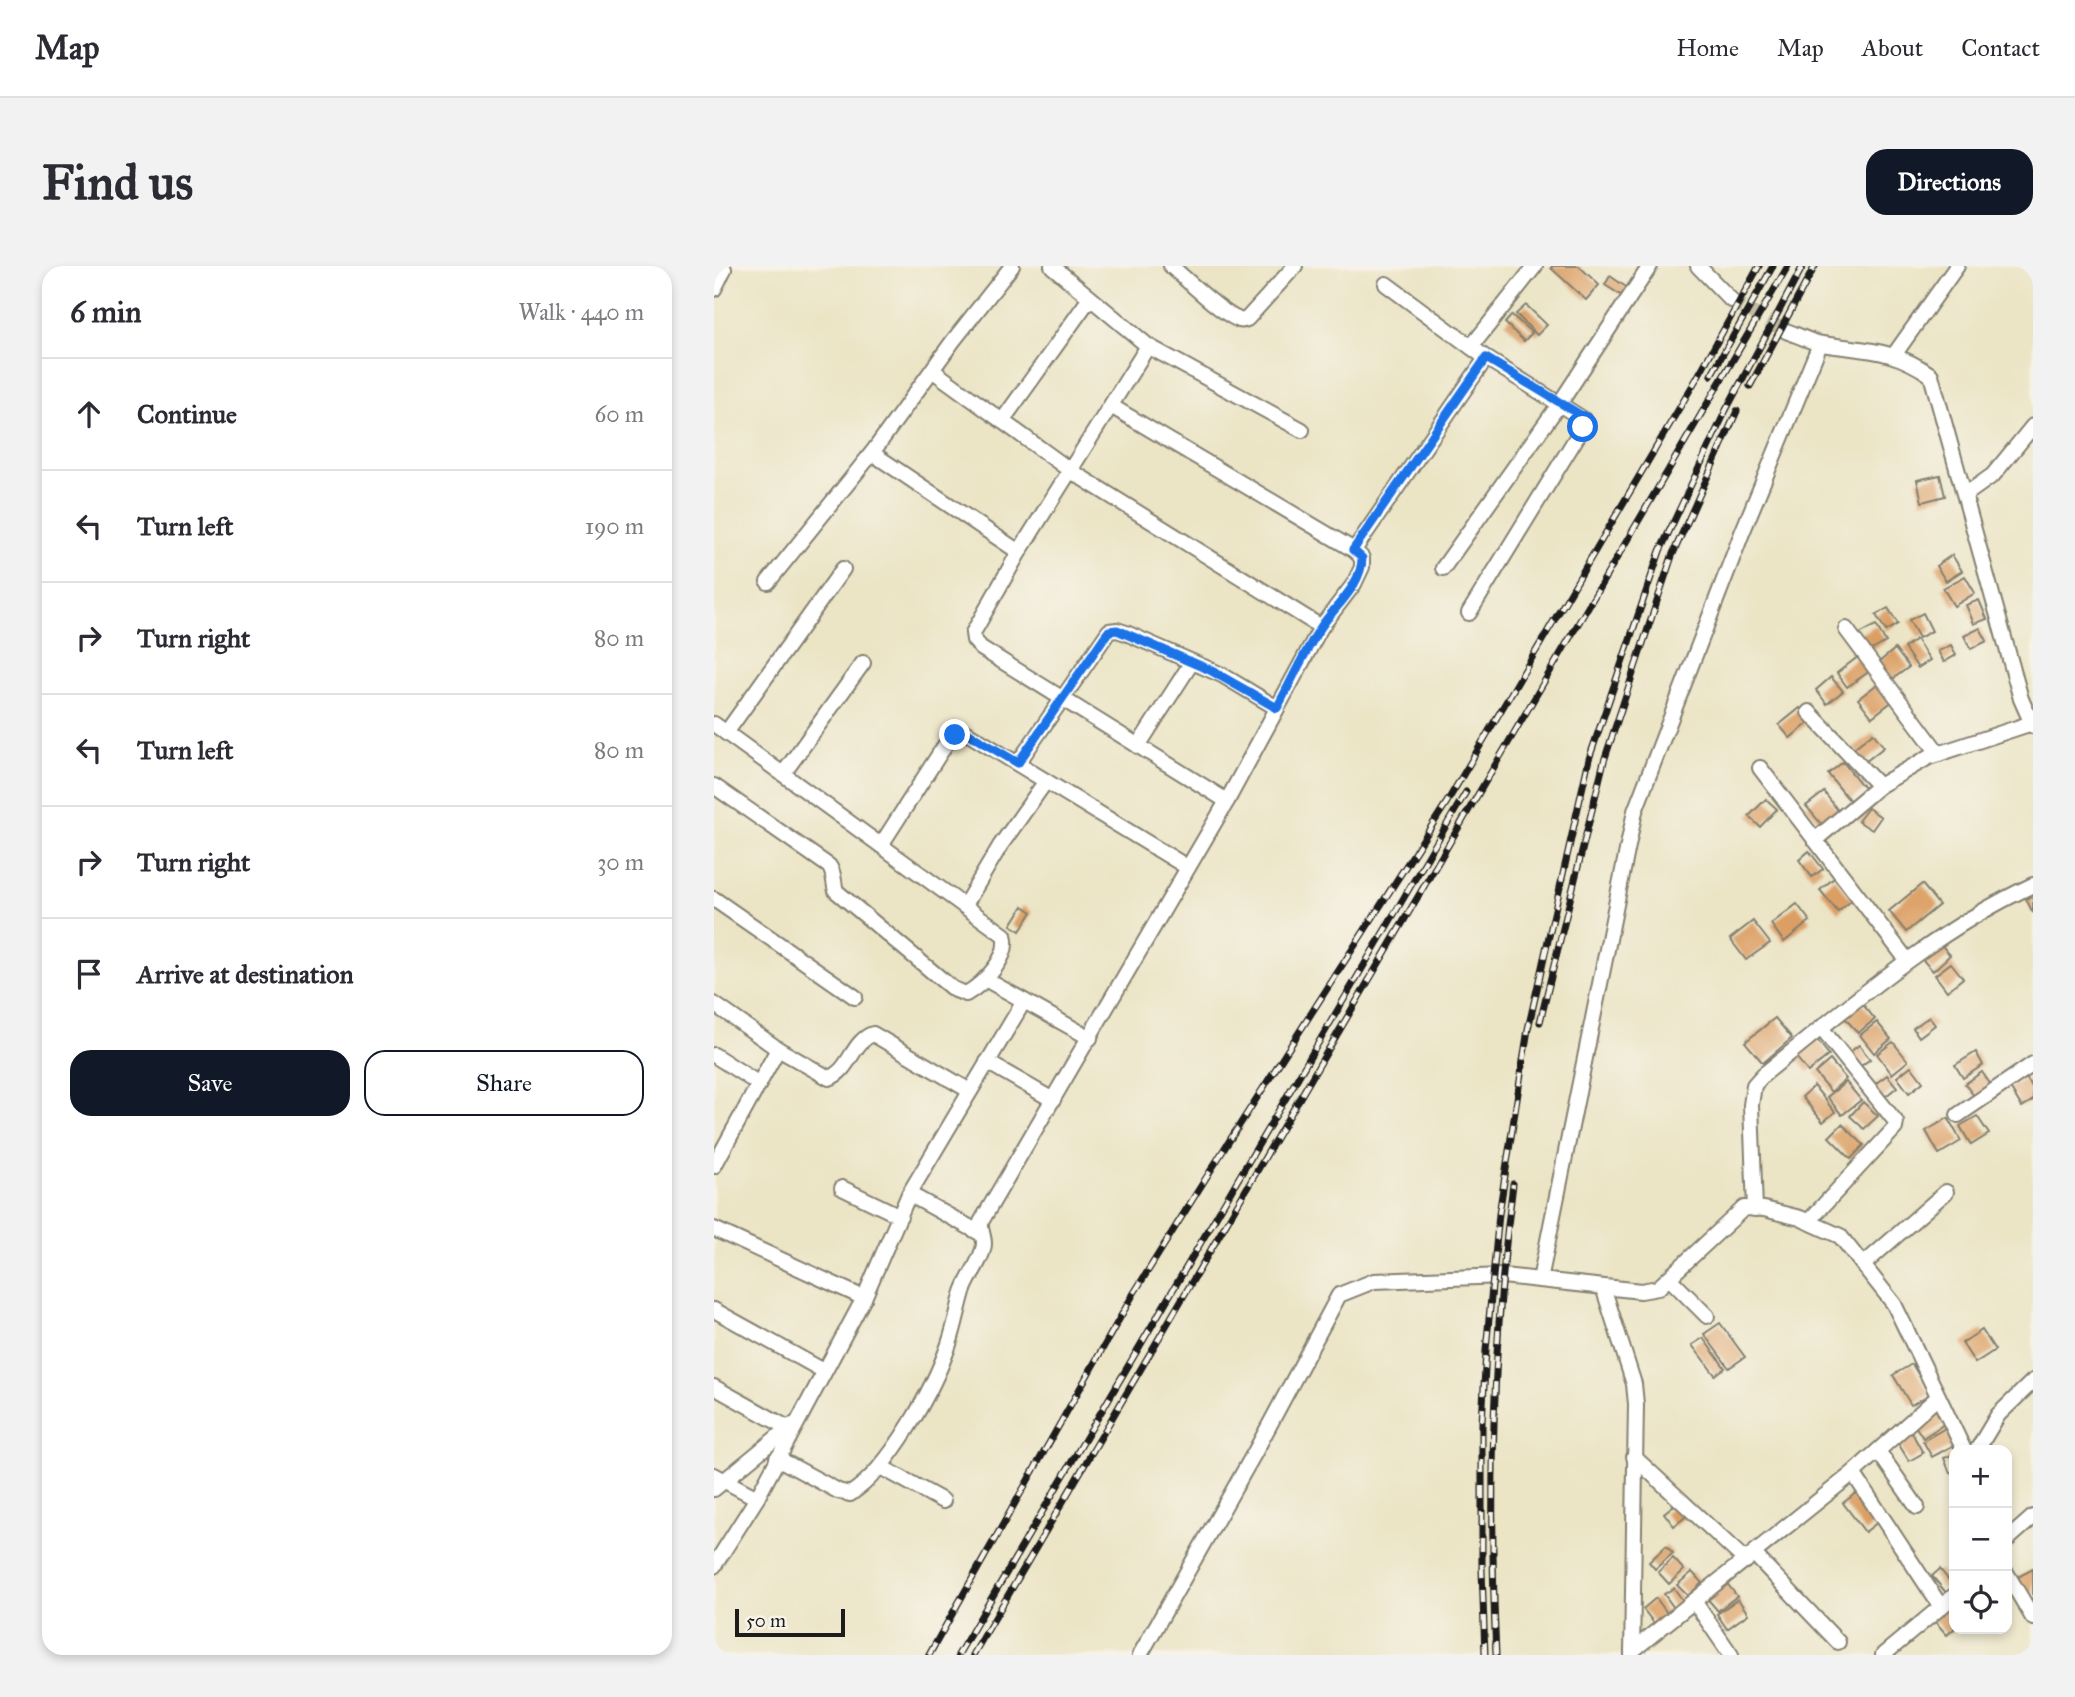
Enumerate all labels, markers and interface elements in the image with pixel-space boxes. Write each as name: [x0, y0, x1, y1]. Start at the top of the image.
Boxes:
text: Map: [35, 28, 99, 68]
text: Home: [1676, 33, 1739, 63]
text: Map: [1777, 33, 1824, 63]
text: About: [1862, 33, 1923, 63]
text: Contact: [1961, 33, 2040, 63]
button: Directions: [1866, 149, 2033, 215]
text: Find us: [42, 153, 193, 212]
text: 6 min: [70, 294, 142, 330]
text: Walk · 440 m: [518, 298, 644, 326]
icon: ahead: [70, 395, 108, 433]
text: Continue: [137, 398, 237, 430]
text: 60 m: [595, 400, 644, 428]
route start: [1567, 411, 1598, 442]
icon: left: [70, 507, 108, 545]
text: Turn left: [137, 510, 233, 542]
text: 190 m: [585, 512, 644, 540]
icon: right: [70, 619, 108, 657]
text: Turn right: [137, 622, 250, 654]
text: 80 m: [594, 624, 644, 652]
route end: [939, 719, 970, 750]
icon: left: [70, 731, 108, 769]
text: Turn left: [137, 734, 233, 766]
text: 80 m: [594, 736, 644, 764]
icon: right: [70, 843, 108, 881]
text: Turn right: [137, 846, 250, 878]
text: 30 m: [597, 848, 644, 876]
icon: arrive: [70, 955, 108, 993]
text: Arrive at destination: [137, 958, 354, 990]
button: Save: [70, 1050, 350, 1116]
button: Share: [364, 1050, 644, 1116]
map controls: [1949, 1445, 2012, 1634]
button: +: [1949, 1445, 2012, 1508]
button: −: [1949, 1508, 2012, 1571]
button: locate: [1949, 1571, 2012, 1634]
scale bar: [735, 1606, 845, 1638]
text: 50 m: [746, 1609, 786, 1632]

